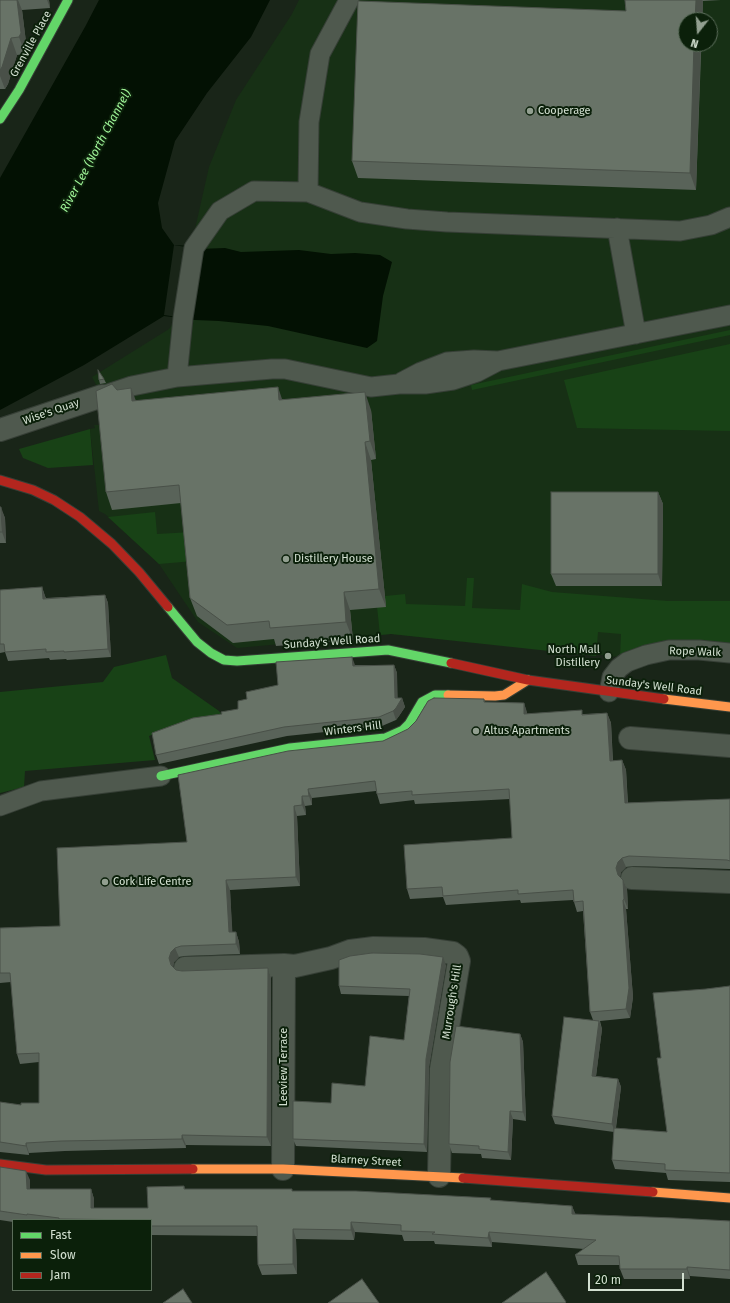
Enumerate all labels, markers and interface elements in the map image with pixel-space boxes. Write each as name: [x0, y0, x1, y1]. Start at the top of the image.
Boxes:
street label: Grenville Place: [7, 9, 55, 79]
north arrow: [678, 12, 718, 52]
text: N: [689, 36, 700, 50]
water label: River Lee (North Channel): [58, 87, 134, 215]
place label: Cooperage: [538, 104, 591, 118]
marker: Cooperage: [525, 106, 535, 116]
street label: Wise's Quay: [21, 396, 81, 428]
place label: Distillery House: [294, 552, 373, 566]
marker: Distillery House: [281, 554, 291, 564]
street label: Sunday's Well Road: [283, 632, 381, 652]
place label: North Mall Distillery: [548, 643, 600, 669]
street label: Rope Walk: [669, 644, 721, 660]
marker: North Mall Distillery: [603, 651, 613, 661]
street label: Sunday's Well Road: [605, 674, 703, 698]
street label: Winters Hill: [324, 719, 382, 739]
place label: Altus Apartments: [484, 724, 570, 738]
marker: Altus Apartments: [471, 726, 481, 736]
place label: Cork Life Centre: [113, 875, 191, 889]
marker: Cork Life Centre: [100, 877, 110, 887]
street label: Murrough's Hill: [440, 964, 464, 1040]
street label: Leeview Terrace: [277, 1028, 291, 1106]
street label: Blarney Street: [330, 1153, 402, 1169]
legend: [12, 1219, 152, 1291]
text: Fast: [50, 1228, 72, 1242]
text: Slow: [50, 1248, 76, 1262]
scale bar: [590, 1265, 686, 1291]
text: Jam: [50, 1268, 70, 1282]
text: 20 m: [595, 1273, 621, 1287]

